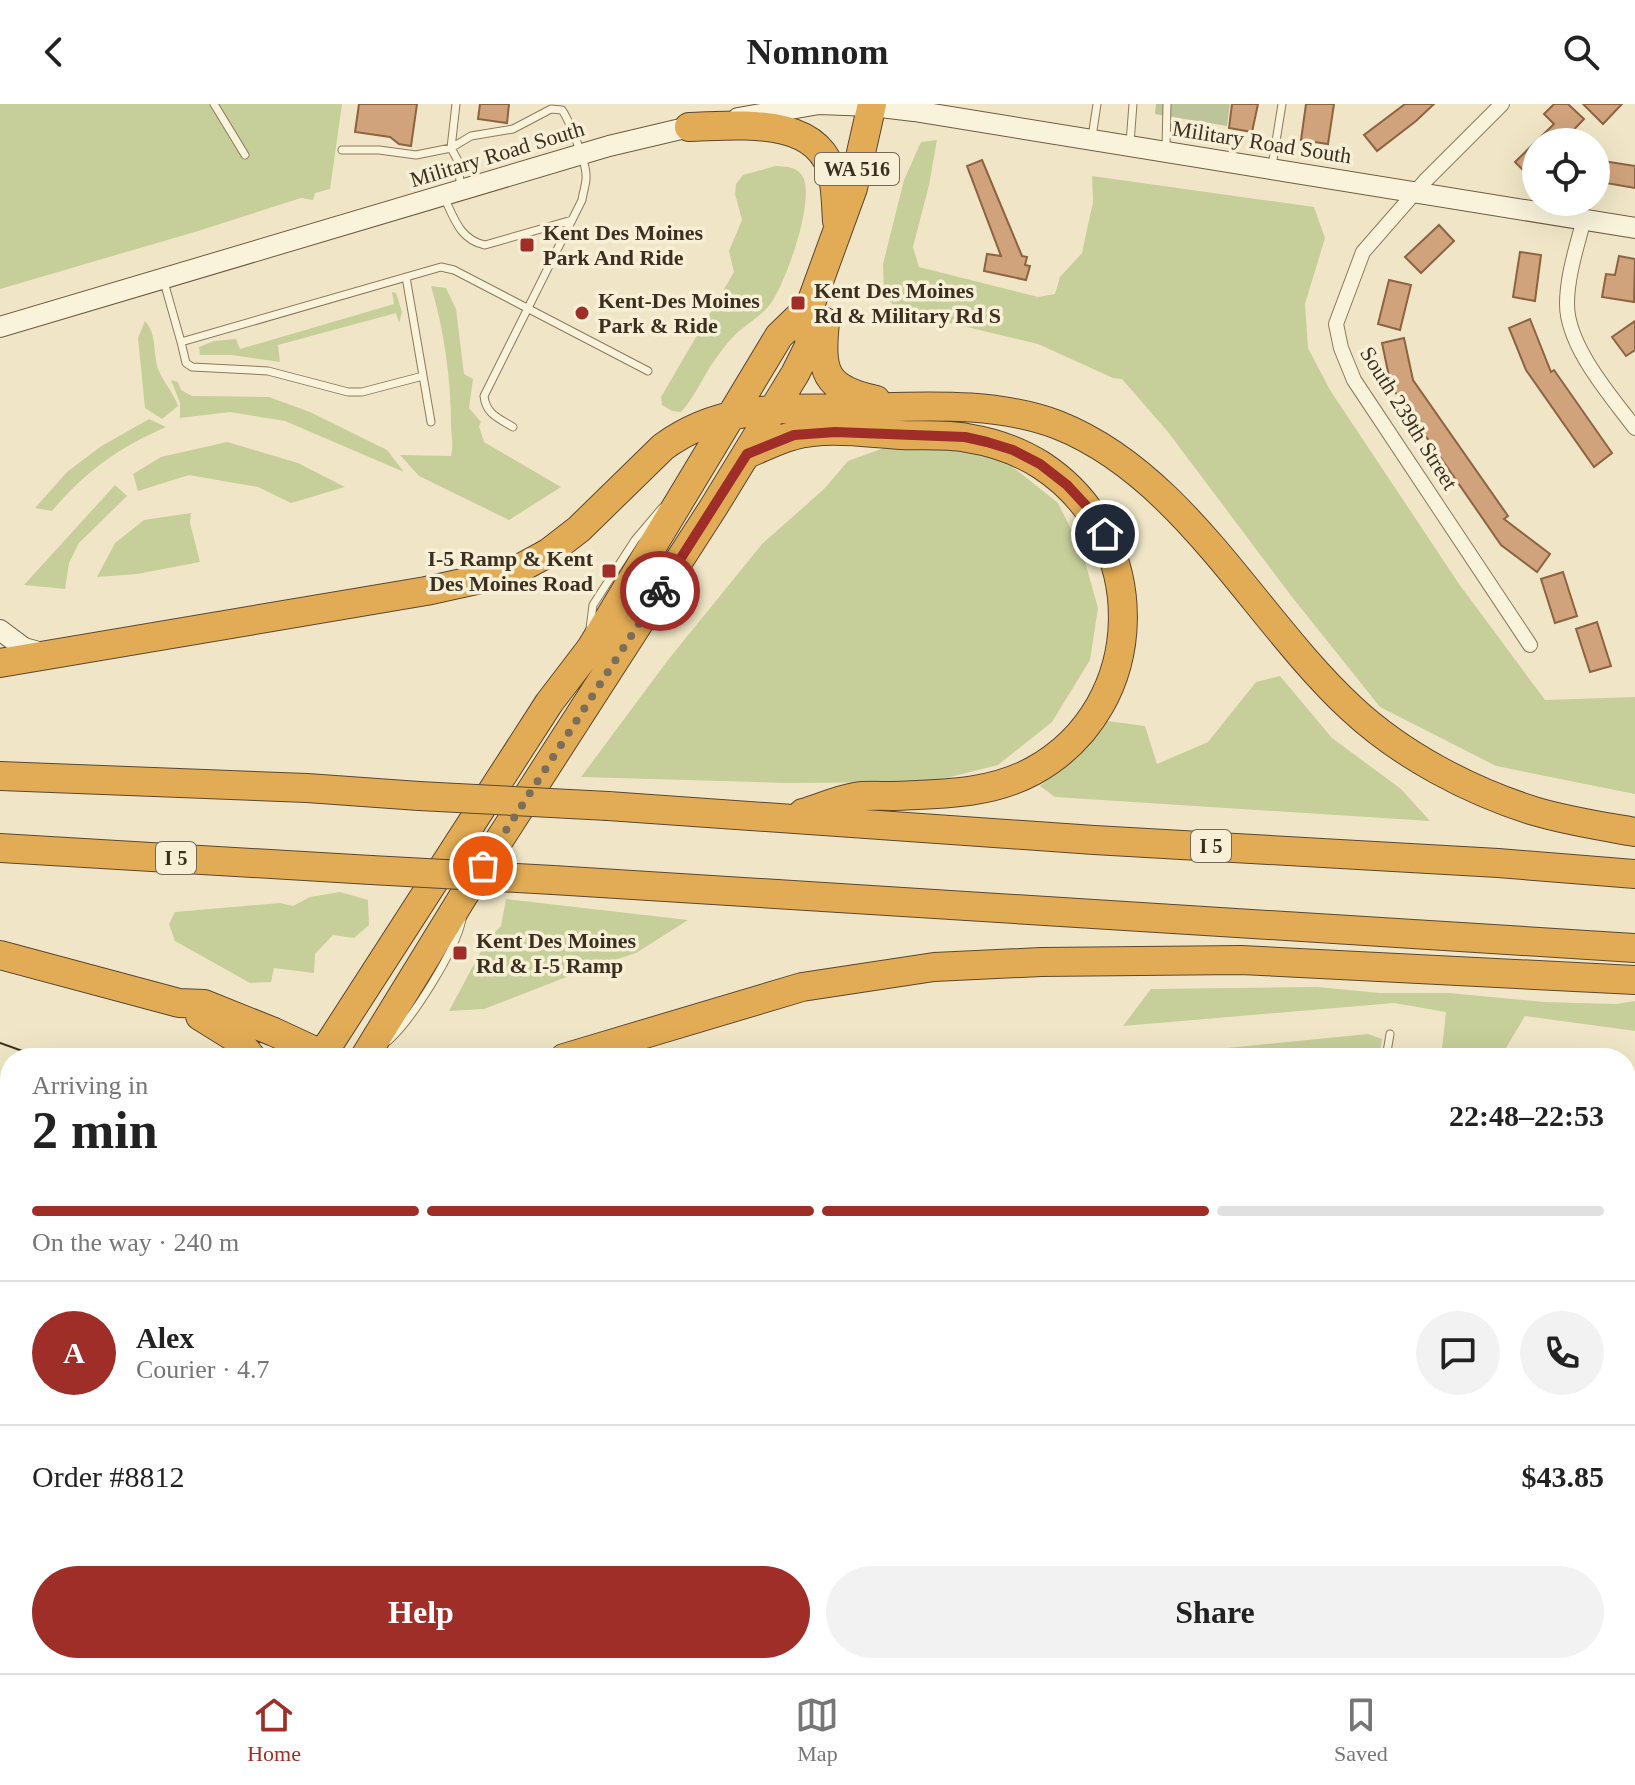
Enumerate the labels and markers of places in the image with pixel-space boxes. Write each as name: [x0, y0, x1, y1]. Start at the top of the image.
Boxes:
place label: Kent Des Moines Park And Ride: [543, 220, 704, 270]
marker: Kent Des Moines Park And Ride: [518, 236, 536, 254]
place label: Kent Des Moines Rd & Military Rd S: [814, 278, 1001, 328]
place label: Kent-Des Moines Park & Ride: [598, 288, 760, 338]
marker: Kent Des Moines Rd & Military Rd S: [789, 294, 807, 312]
marker: Kent-Des Moines Park & Ride: [573, 304, 591, 322]
pin: [1071, 500, 1139, 568]
place label: I-5 Ramp & Kent Des Moines Road: [427, 546, 594, 596]
marker: I-5 Ramp & Kent Des Moines Road: [600, 562, 618, 580]
pin: [449, 832, 517, 900]
place label: Kent Des Moines Rd & I-5 Ramp: [476, 928, 637, 978]
marker: Kent Des Moines Rd & I-5 Ramp: [451, 944, 469, 962]

